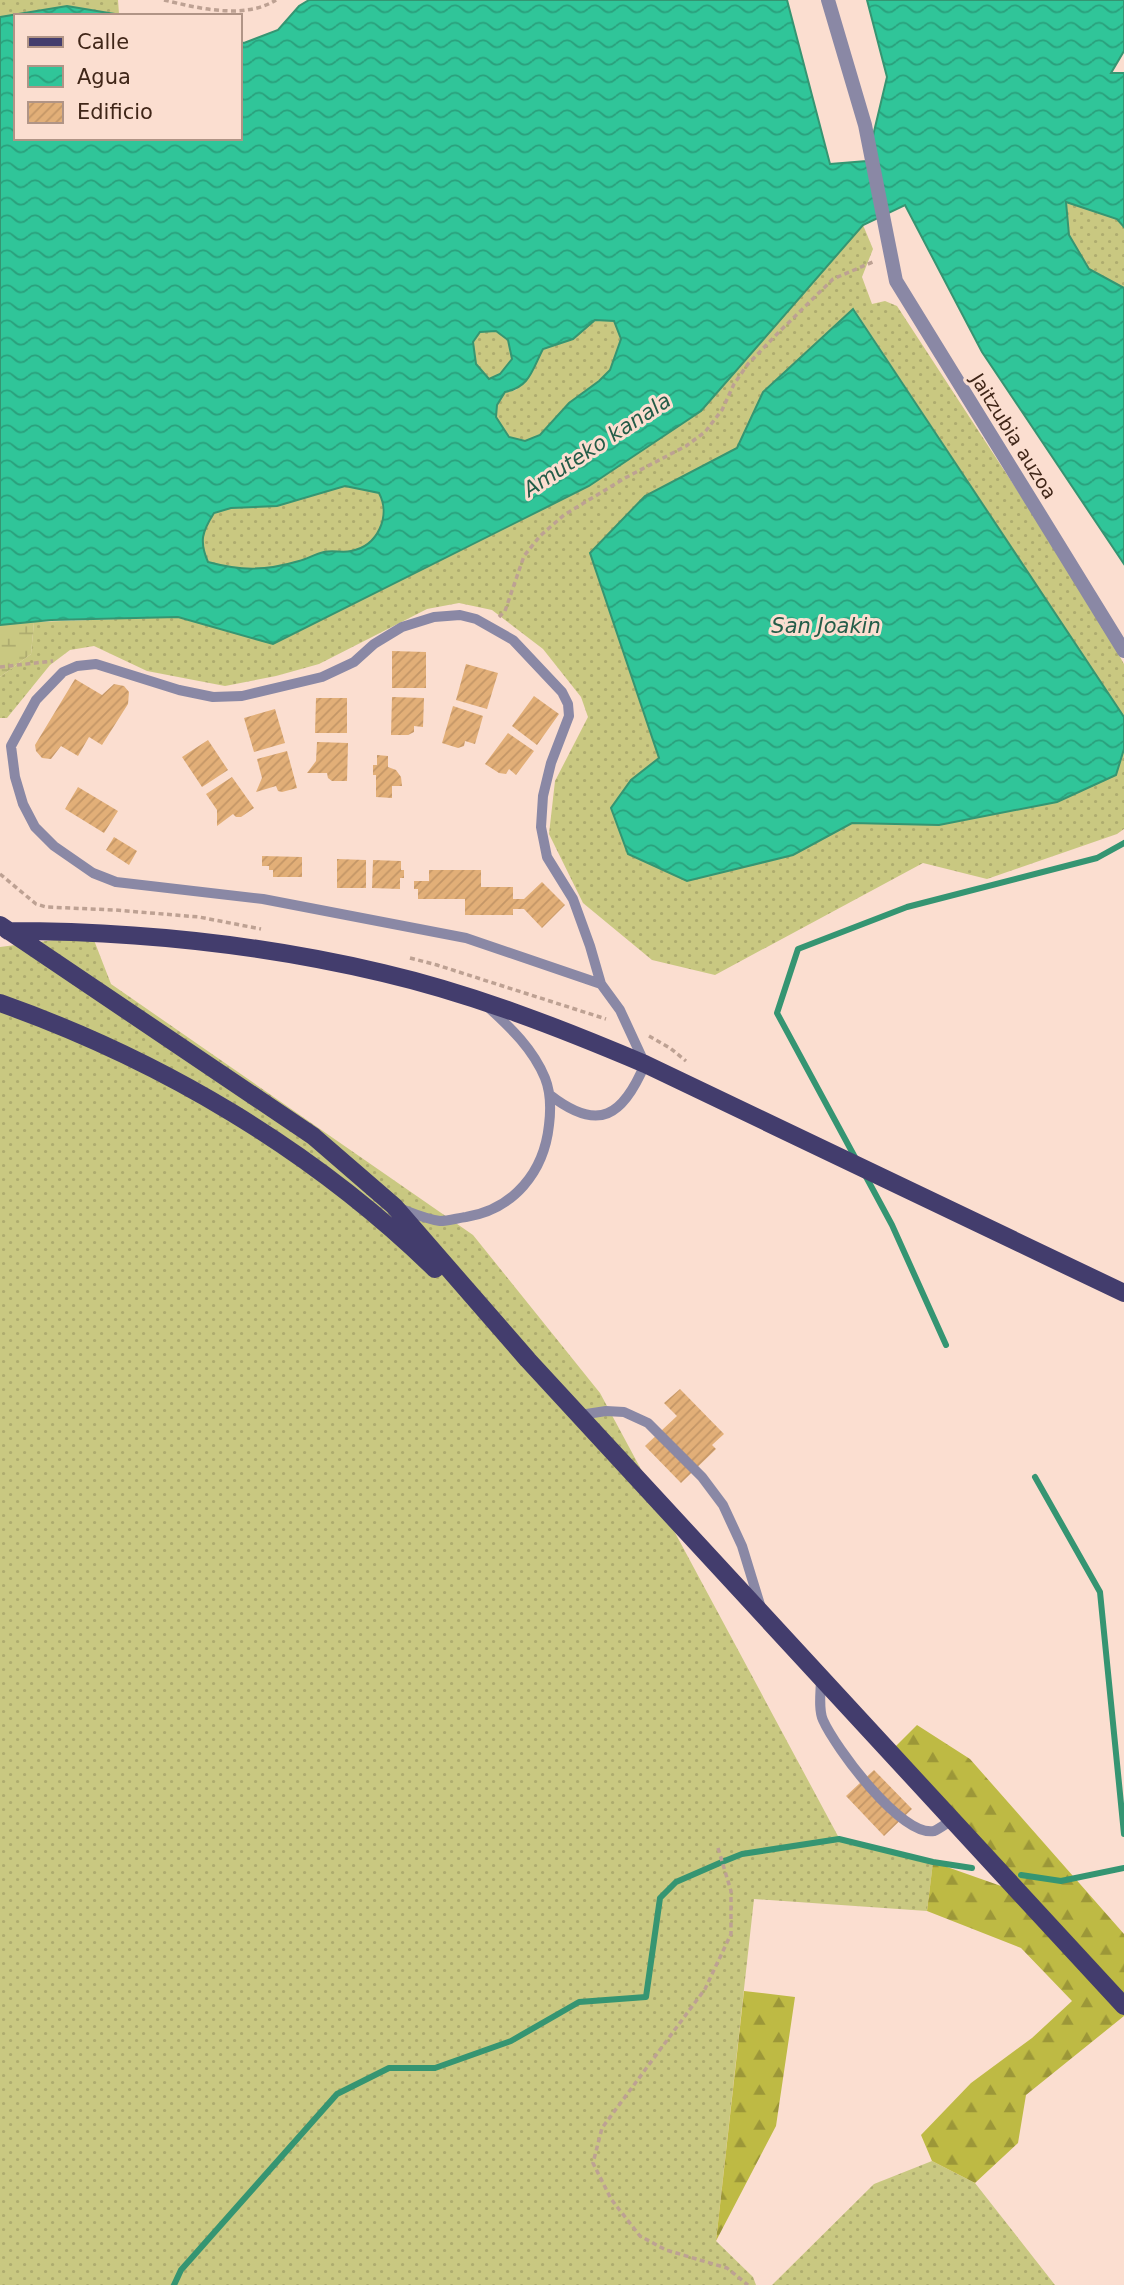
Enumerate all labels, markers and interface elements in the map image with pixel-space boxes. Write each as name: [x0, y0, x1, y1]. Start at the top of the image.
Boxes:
legend: [14, 14, 242, 140]
text: Calle: [77, 30, 129, 54]
text: Agua: [77, 65, 131, 89]
text: Edificio: [77, 100, 153, 124]
street label: Jaitzubia auzoa: [966, 368, 1061, 503]
water label: Amuteko kanala: [517, 388, 675, 503]
water label: San Joakin: [771, 614, 881, 638]

